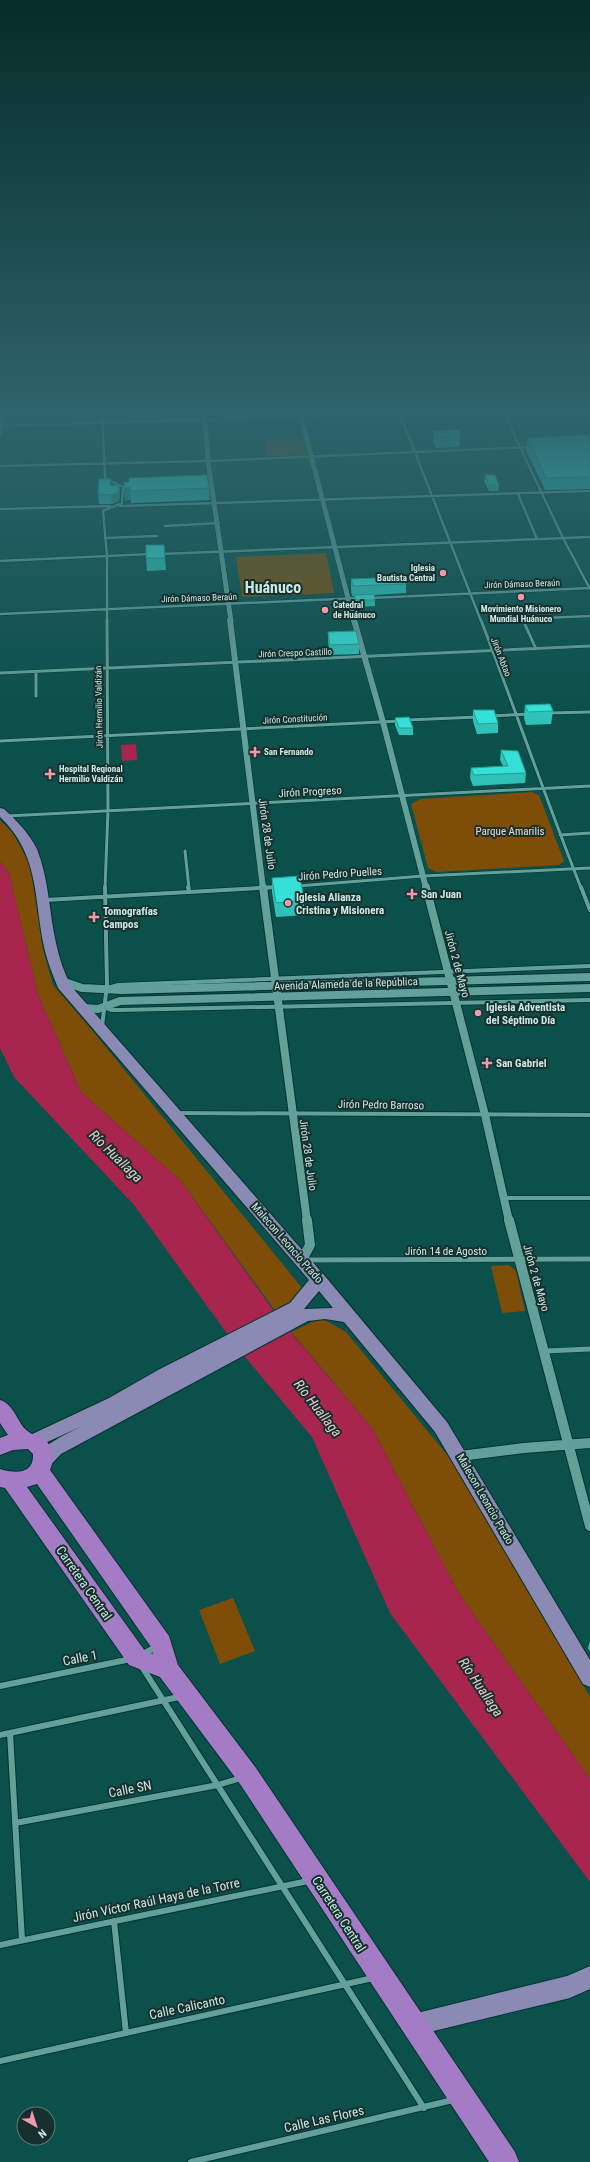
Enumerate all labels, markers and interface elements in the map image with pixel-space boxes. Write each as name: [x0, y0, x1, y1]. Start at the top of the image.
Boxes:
place label: Iglesia Bautista Central: [377, 563, 435, 583]
marker: Iglesia Bautista Central: [438, 568, 448, 578]
district label: Huánuco: [245, 578, 301, 597]
street label: Jirón Dámaso Beraún: [484, 578, 560, 590]
street label: Jirón Dámaso Beraún: [161, 592, 237, 604]
marker: Movimiento Misionero Mundial Huánuco: [516, 592, 526, 602]
place label: Catedral de Huánuco: [333, 600, 376, 620]
place label: Movimiento Misionero Mundial Huánuco: [481, 604, 562, 624]
marker: Catedral de Huánuco: [320, 605, 330, 615]
street label: Jirón Abtao: [489, 636, 513, 678]
street label: Jirón Crespo Castillo: [258, 647, 333, 659]
street label: Jirón Hermilio Valdizán: [93, 666, 105, 748]
street label: Jirón Constitución: [262, 712, 328, 726]
marker: San Fernando: [249, 746, 261, 758]
place label: San Fernando: [264, 747, 314, 757]
place label: Hospital Regional Hermilio Valdizán: [59, 764, 123, 784]
marker: Hospital Regional Hermilio Valdizán: [44, 768, 56, 780]
street label: Jirón Progreso: [278, 784, 343, 800]
street label: Jirón 28 de Julio: [256, 797, 279, 871]
park label: Parque Amarilis: [476, 825, 544, 838]
street label: Jirón Pedro Puelles: [298, 865, 382, 883]
marker: San Juan: [406, 888, 418, 900]
place label: San Juan: [421, 888, 461, 901]
place label: Iglesia Alianza Cristina y Misionera: [296, 891, 384, 917]
marker: Iglesia Alianza Cristina y Misionera: [283, 898, 293, 908]
place label: Tomografías Campos: [103, 905, 158, 931]
marker: Tomografías Campos: [88, 911, 100, 923]
street label: Jirón 2 de Mayo: [442, 929, 472, 1000]
street label: Avenida Alameda de la República: [274, 975, 418, 993]
place label: Iglesia Adventista del Séptimo Día: [486, 1001, 565, 1027]
marker: Iglesia Adventista del Séptimo Día: [473, 1008, 483, 1018]
marker: San Gabriel: [481, 1057, 493, 1069]
place label: San Gabriel: [496, 1057, 547, 1070]
street label: Jirón Pedro Barroso: [338, 1098, 425, 1112]
street label: Jirón 28 de Julio: [297, 1118, 320, 1192]
water label: Río Huallaga: [86, 1127, 146, 1185]
street label: Malecon Leoncio Prado: [249, 1200, 326, 1286]
street label: Jirón 2 de Mayo: [520, 1243, 552, 1313]
street label: Jirón 14 de Agosto: [405, 1245, 487, 1258]
water label: Río Huallaga: [291, 1376, 345, 1440]
street label: Malecon Leoncio Prado: [454, 1452, 516, 1547]
street label: Carretera Central: [53, 1543, 115, 1623]
street label: Calle 1: [61, 1647, 99, 1669]
water label: Río Huallaga: [455, 1654, 507, 1720]
street label: Calle SN: [107, 1777, 153, 1801]
street label: Carretera Central: [309, 1873, 369, 1955]
street label: Jirón Víctor Raúl Haya de la Torre: [71, 1875, 241, 1925]
street label: Calle Calicanto: [148, 1992, 226, 2022]
street label: Calle Las Flores: [283, 2103, 366, 2135]
north arrow: [16, 2106, 56, 2146]
text: N: [35, 2126, 49, 2141]

